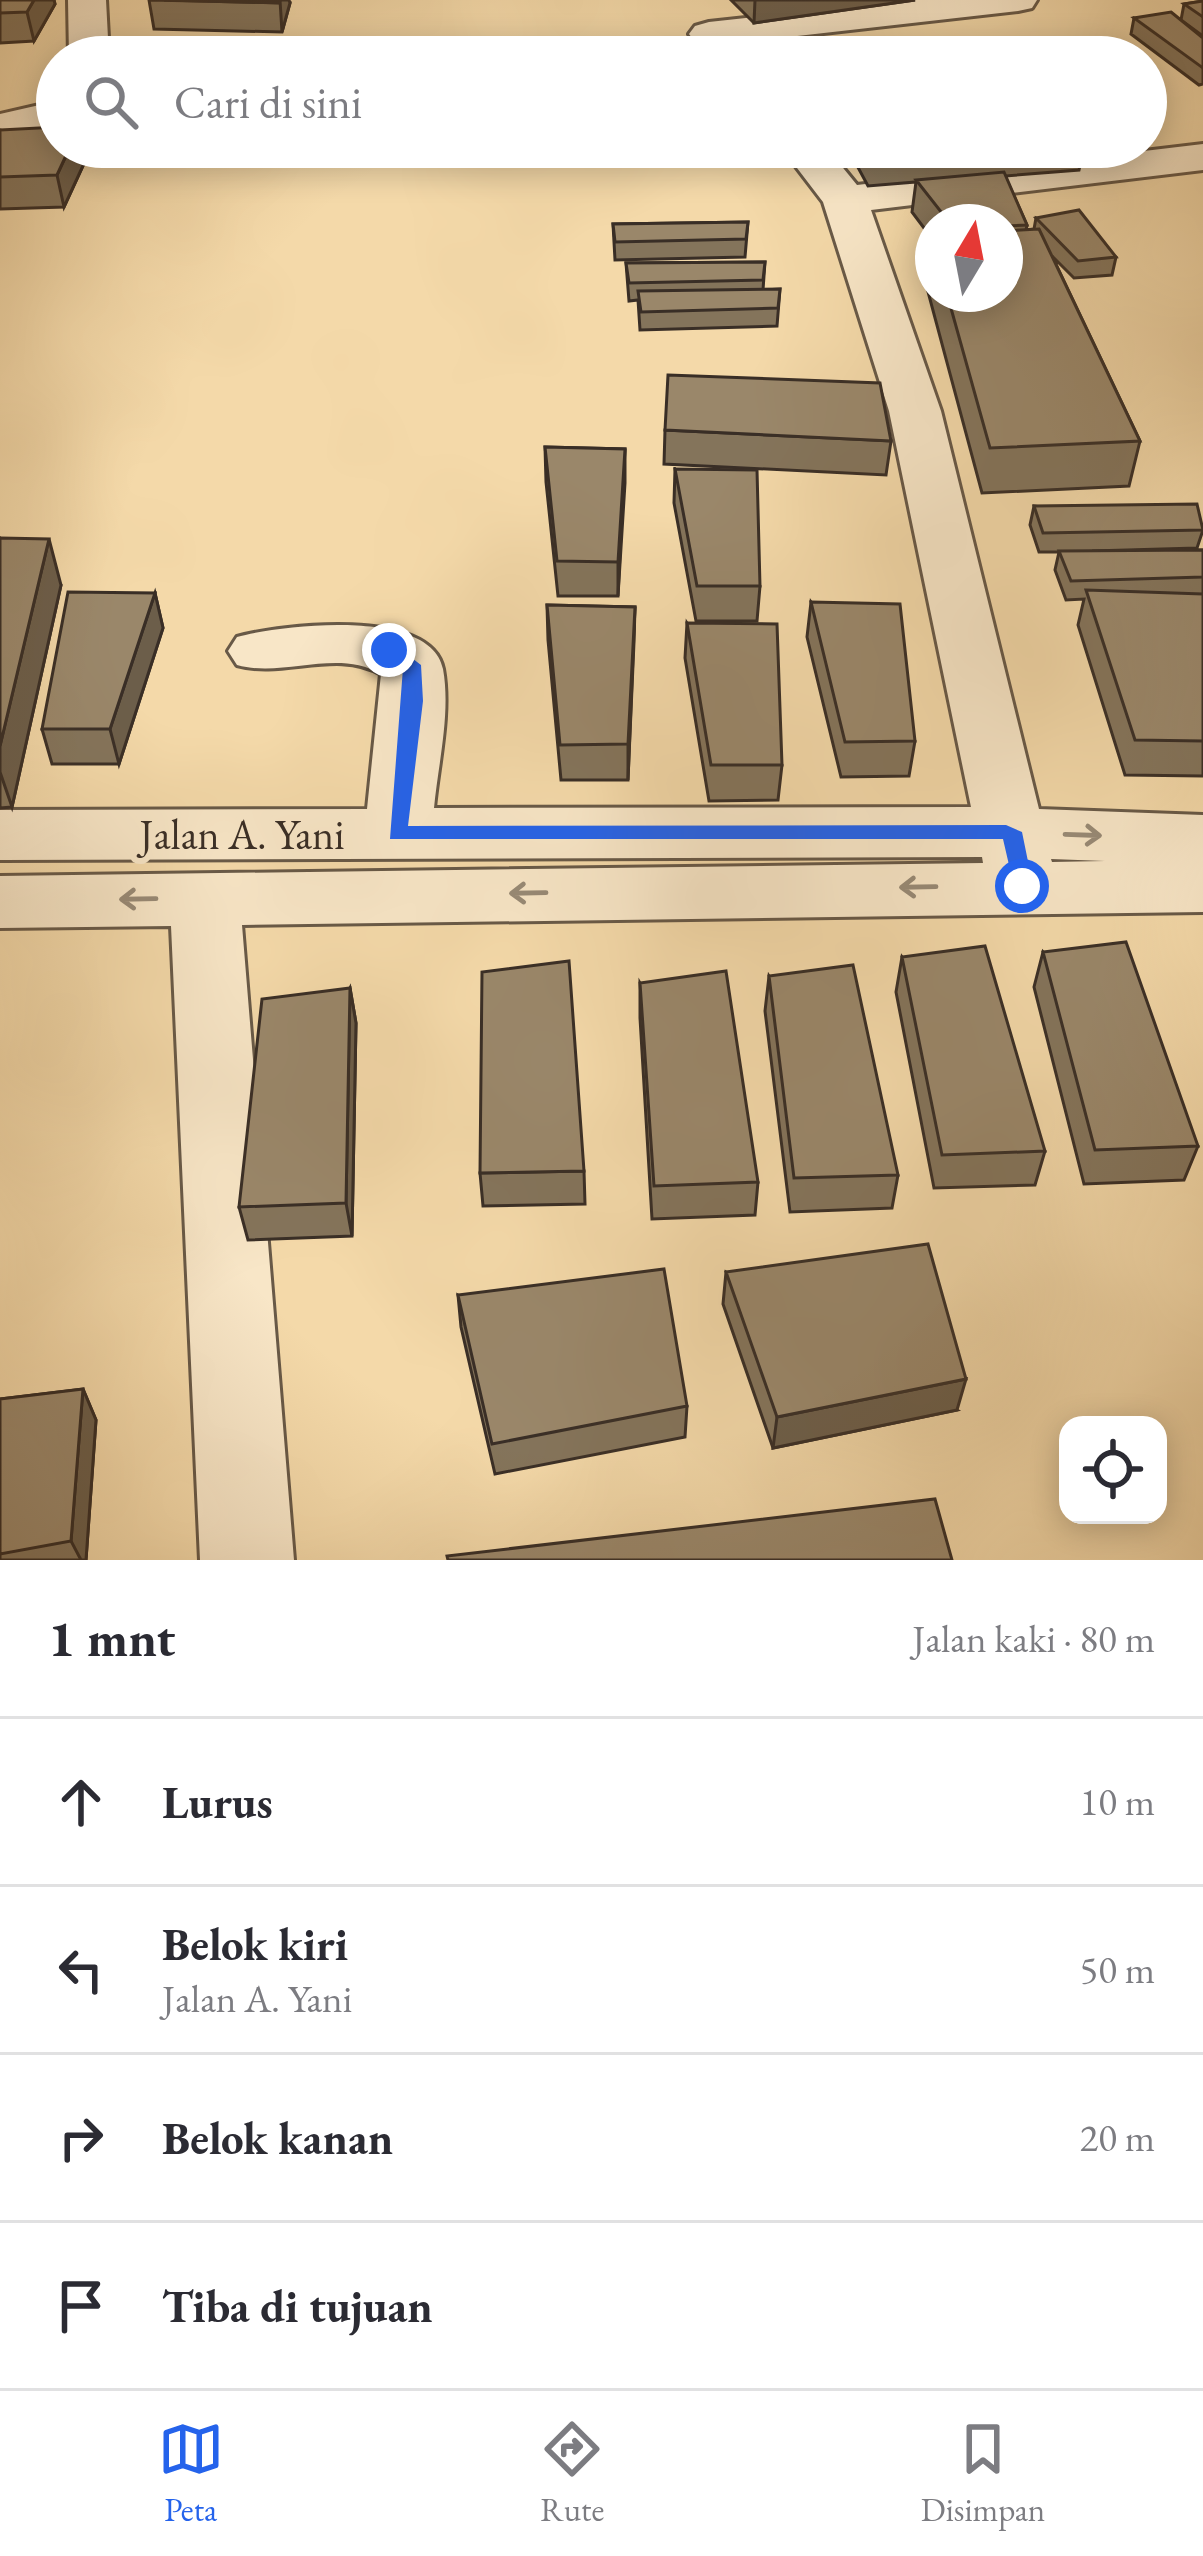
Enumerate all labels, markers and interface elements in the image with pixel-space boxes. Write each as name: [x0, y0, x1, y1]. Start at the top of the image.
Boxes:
search box: [36, 36, 1167, 168]
icon: search: [78, 69, 144, 135]
text: Cari di sini: [174, 73, 362, 131]
north arrow: [915, 204, 1023, 312]
route end: [362, 623, 416, 677]
street label: Jalan A. Yani: [137, 807, 344, 862]
one-way arrow: [1063, 824, 1102, 847]
route start: [995, 859, 1049, 913]
one-way arrow: [899, 876, 938, 899]
one-way arrow: [509, 882, 548, 904]
one-way arrow: [119, 888, 158, 911]
map controls: [1059, 1416, 1167, 1524]
button: locate: [1059, 1416, 1167, 1524]
text: 1 mnt: [48, 1605, 175, 1671]
text: Jalan kaki · 80 m: [912, 1613, 1155, 1664]
icon: ahead: [48, 1769, 114, 1835]
text: Lurus: [162, 1773, 273, 1831]
text: 10 m: [1079, 1776, 1155, 1827]
text: Belok kiri: [162, 1915, 348, 1973]
icon: left: [48, 1937, 114, 2003]
text: 50 m: [1079, 1944, 1155, 1995]
text: Jalan A. Yani: [162, 1973, 352, 2024]
icon: right: [48, 2105, 114, 2171]
text: Belok kanan: [162, 2109, 393, 2167]
text: 20 m: [1079, 2112, 1155, 2163]
icon: arrive: [48, 2273, 114, 2339]
text: Tiba di tujuan: [162, 2277, 433, 2335]
tab: Peta: [158, 2416, 224, 2531]
tab: Rute: [539, 2416, 605, 2531]
tab: Disimpan: [921, 2416, 1045, 2531]

